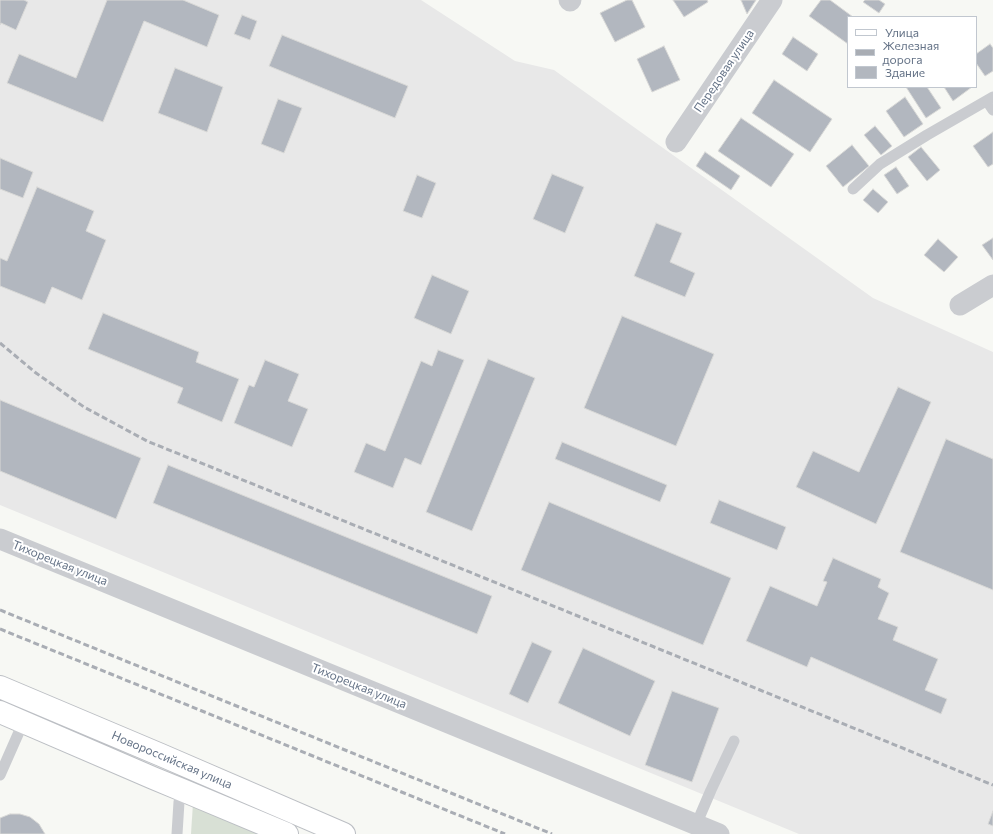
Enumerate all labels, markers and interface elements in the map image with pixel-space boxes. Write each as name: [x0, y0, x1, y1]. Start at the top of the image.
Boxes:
legend: [847, 16, 977, 88]
text: Улица: [885, 25, 919, 39]
street label: Передовая улица: [691, 27, 757, 115]
text: Железная дорога: [883, 38, 939, 66]
text: Здание: [885, 65, 925, 79]
street label: Тихорецкая улица: [10, 537, 110, 589]
street label: Тихорецкая улица: [309, 660, 409, 712]
street label: Новороссийская улица: [110, 728, 234, 792]

